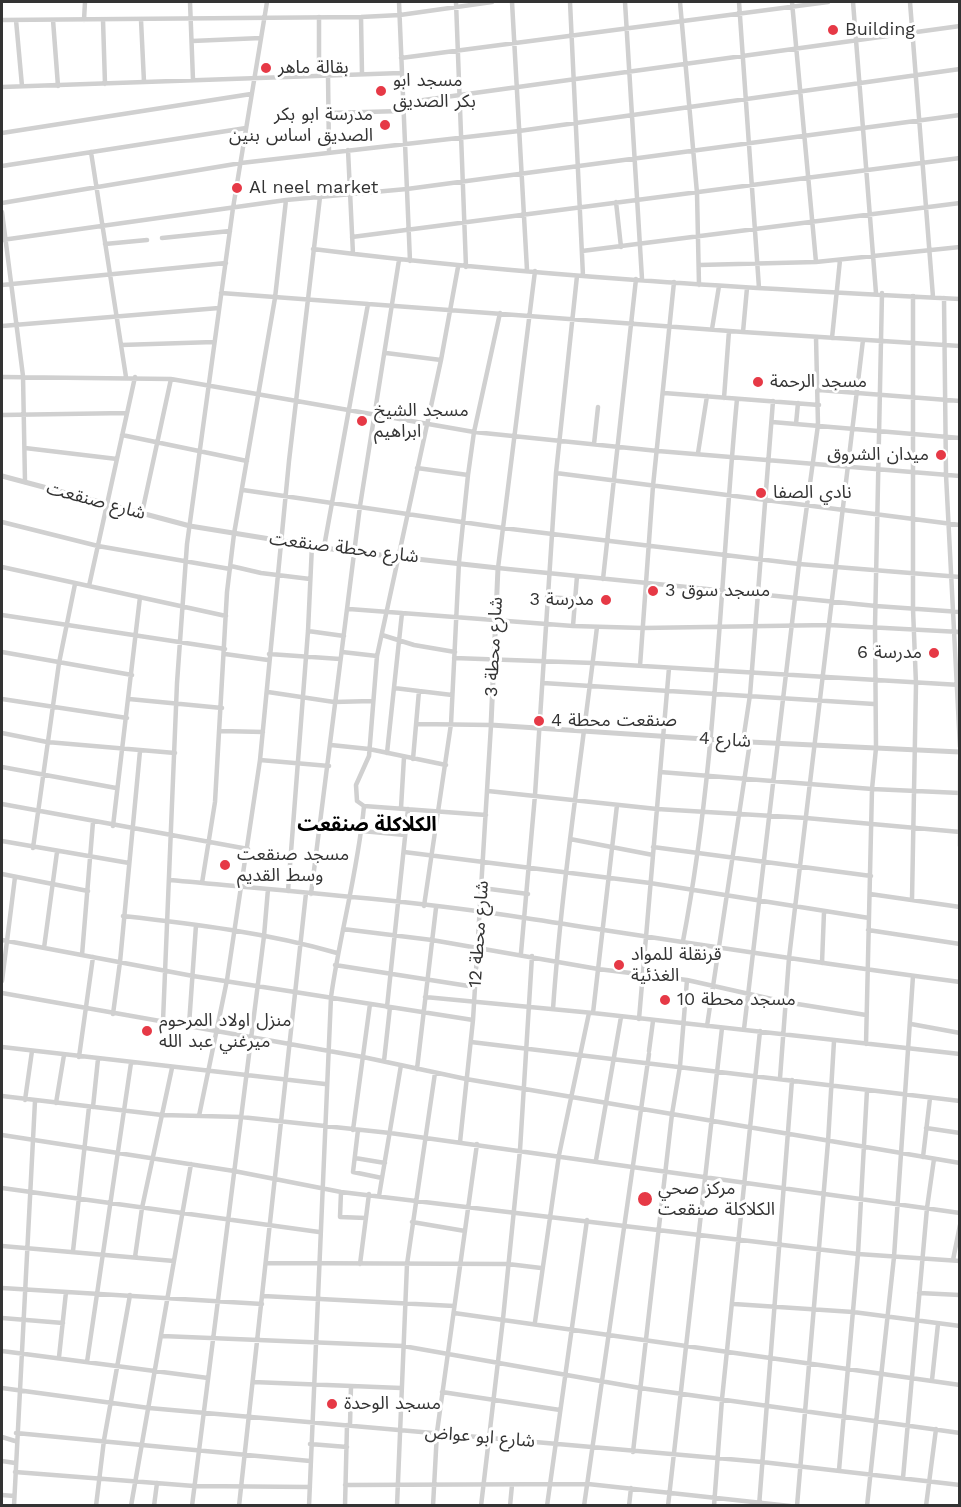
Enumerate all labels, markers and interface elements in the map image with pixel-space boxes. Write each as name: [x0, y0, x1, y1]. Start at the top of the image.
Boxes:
place label: Building: [845, 19, 915, 41]
marker: Building: [826, 23, 840, 37]
place label: بقالة ماهر: [278, 57, 349, 79]
marker: بقالة ماهر: [259, 61, 273, 75]
place label: مسجد ابو بكر الصديق: [393, 70, 476, 112]
marker: مسجد ابو بكر الصديق: [374, 84, 388, 98]
place label: مدرسة ابو بكر الصديق اساس بنين: [229, 104, 373, 146]
marker: مدرسة ابو بكر الصديق اساس بنين: [378, 118, 392, 132]
place label: Al neel market: [249, 177, 378, 199]
marker: Al neel market: [230, 181, 244, 195]
place label: مسجد الرحمة: [770, 371, 867, 393]
marker: مسجد الرحمة: [751, 375, 765, 389]
place label: مسجد الشيخ ابراهيم: [374, 400, 469, 442]
marker: مسجد الشيخ ابراهيم: [355, 414, 369, 428]
place label: ميدان الشروق: [827, 444, 929, 466]
marker: ميدان الشروق: [934, 448, 948, 462]
street label: شارع صنقعت: [44, 477, 148, 525]
place label: نادي الصفا: [773, 482, 852, 504]
marker: نادي الصفا: [754, 486, 768, 500]
street label: شارع محطة صنقعت: [268, 528, 420, 568]
place label: مسجد سوق 3: [665, 580, 770, 602]
marker: مسجد سوق 3: [646, 584, 660, 598]
place label: مدرسة 3: [529, 589, 594, 611]
marker: مدرسة 3: [599, 593, 613, 607]
street label: شارع محطة 3: [481, 596, 507, 698]
place label: مدرسة 6: [857, 642, 922, 664]
marker: مدرسة 6: [927, 646, 941, 660]
place label: صنقعت محطة 4: [551, 710, 677, 732]
marker: صنقعت محطة 4: [532, 714, 546, 728]
street label: شارع 4: [698, 727, 752, 753]
district label: الكلاكلة صنقعت: [297, 813, 437, 837]
place label: مسجد صنقعت وسط القديم: [237, 844, 349, 886]
marker: مسجد صنقعت وسط القديم: [218, 858, 232, 872]
street label: شارع محطة 12: [464, 880, 494, 988]
place label: قرنقلة للمواد الغذئية: [631, 944, 722, 986]
marker: قرنقلة للمواد الغذئية: [612, 958, 626, 972]
place label: مسجد محطة 10: [677, 989, 796, 1011]
marker: مسجد محطة 10: [658, 993, 672, 1007]
place label: منزل اولاد المرحوم ميرغني عبد الله: [159, 1010, 292, 1052]
marker: منزل اولاد المرحوم ميرغني عبد الله: [140, 1024, 154, 1038]
place label: مركز صحي الكلاكلة صنقعت: [658, 1178, 775, 1220]
marker: مركز صحي الكلاكلة صنقعت: [636, 1190, 654, 1208]
place label: مسجد الوحدة: [344, 1393, 441, 1415]
marker: مسجد الوحدة: [325, 1397, 339, 1411]
street label: شارع ابو عواض: [424, 1421, 536, 1453]

